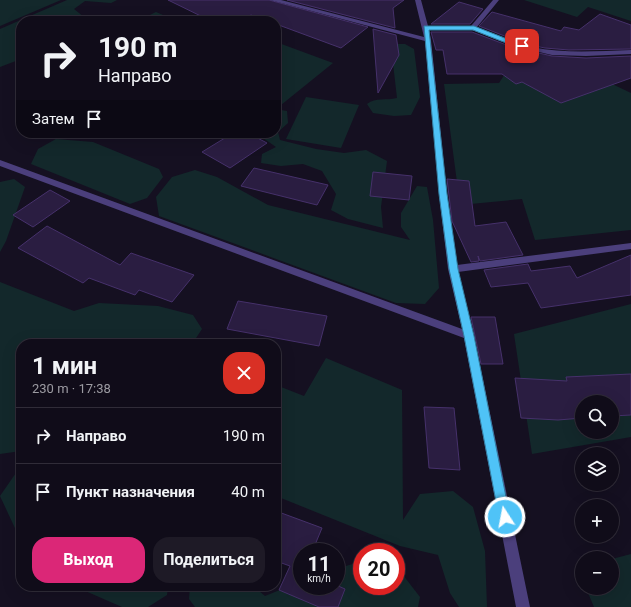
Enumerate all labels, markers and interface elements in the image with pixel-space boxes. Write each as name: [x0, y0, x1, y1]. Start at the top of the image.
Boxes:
pin: [505, 29, 539, 63]
text: 190 m: [98, 31, 177, 64]
icon: right: [32, 32, 84, 84]
icon: arrive: [511, 35, 533, 57]
text: Направо: [98, 65, 171, 86]
icon: arrive: [83, 108, 105, 130]
text: Затем: [32, 110, 75, 128]
text: 1 мин: [32, 352, 97, 380]
button: close: [223, 352, 265, 394]
text: 230 m · 17:38: [32, 381, 111, 396]
map controls: [575, 395, 619, 595]
button: search: [575, 395, 619, 439]
icon: right: [32, 425, 54, 447]
text: Направо: [66, 427, 127, 445]
text: 190 m: [223, 427, 265, 445]
button: layers: [575, 447, 619, 491]
icon: arrive: [32, 481, 54, 503]
text: Пункт назначения: [66, 483, 195, 501]
text: 40 m: [231, 483, 265, 501]
position arrow: [484, 496, 526, 538]
button: +: [575, 499, 619, 543]
button: Выход: [32, 537, 145, 583]
button: Поделиться: [153, 537, 265, 583]
speed limit sign: 20: [353, 543, 405, 595]
button: −: [575, 551, 619, 595]
text: 11: [308, 552, 330, 576]
text: km/h: [307, 573, 331, 584]

